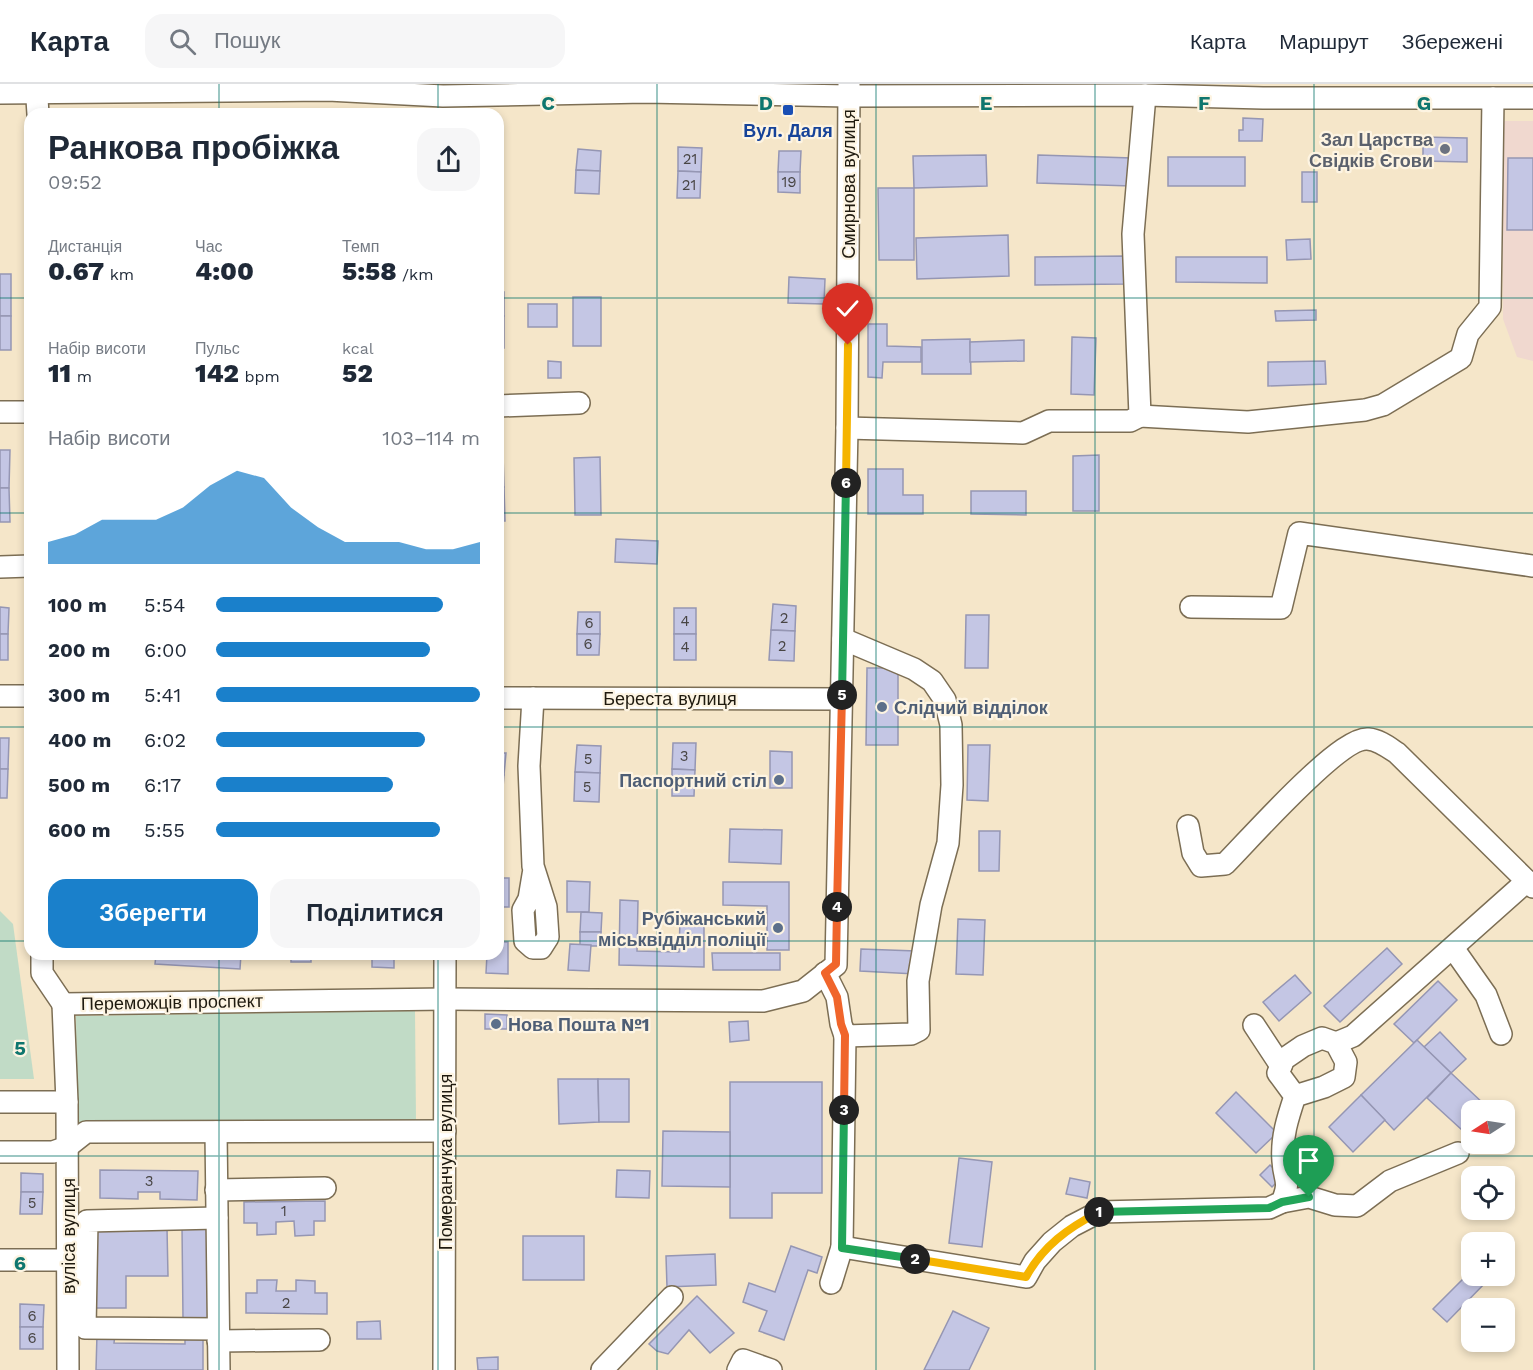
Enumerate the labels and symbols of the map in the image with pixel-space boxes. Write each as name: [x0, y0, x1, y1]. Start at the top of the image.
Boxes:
text: C: [541, 91, 555, 115]
text: D: [759, 91, 773, 115]
text: E: [980, 91, 992, 115]
text: F: [1198, 91, 1210, 115]
text: G: [1417, 91, 1431, 115]
marker: Вул. Даля: [781, 103, 795, 117]
street label: Смирнова вулиця: [838, 109, 859, 259]
place label: Вул. Даля: [743, 120, 833, 141]
place label: Зал Царства Свідків Єгови: [1309, 129, 1434, 171]
marker: Зал Царства Свідків Єгови: [1438, 142, 1452, 156]
house number: 21: [683, 150, 697, 168]
house number: 19: [781, 173, 797, 191]
house number: 21: [682, 176, 696, 194]
pin: [822, 283, 873, 345]
pin: 6: [831, 468, 861, 498]
house number: 2: [780, 609, 788, 627]
house number: 4: [680, 612, 690, 630]
house number: 6: [584, 614, 594, 632]
house number: 6: [583, 635, 593, 653]
house number: 2: [778, 637, 786, 655]
house number: 4: [680, 638, 690, 656]
pin: 5: [827, 680, 857, 710]
street label: Береста вулиця: [603, 688, 737, 709]
place label: Слідчий відділок: [894, 697, 1049, 718]
marker: Слідчий відділок: [875, 700, 889, 714]
house number: 3: [680, 747, 688, 765]
house number: 5: [584, 750, 592, 768]
place label: Паспортний стіл: [619, 770, 767, 791]
marker: Паспортний стіл: [772, 773, 786, 787]
house number: 5: [583, 778, 591, 796]
pin: 4: [822, 892, 852, 922]
place label: Рубіжанський міськвідділ поліції: [598, 908, 767, 950]
marker: Рубіжанський міськвідділ поліції: [771, 921, 785, 935]
street label: Переможців проспект: [81, 990, 263, 1014]
place label: Нова Пошта №1: [508, 1014, 650, 1035]
marker: Нова Пошта №1: [489, 1017, 503, 1031]
text: 5: [14, 1036, 26, 1060]
street label: Померанчука вулиця: [435, 1074, 456, 1250]
pin: 3: [829, 1095, 859, 1125]
north arrow: [1461, 1100, 1515, 1154]
pin: [1283, 1135, 1334, 1197]
house number: 3: [145, 1172, 153, 1190]
street label: вуліса вулиця: [58, 1178, 79, 1294]
house number: 5: [28, 1194, 36, 1212]
pin: 1: [1084, 1197, 1114, 1227]
house number: 1: [281, 1202, 287, 1220]
pin: 2: [900, 1244, 930, 1274]
text: 6: [14, 1251, 26, 1275]
house number: 2: [282, 1294, 290, 1312]
house number: 6: [27, 1307, 37, 1325]
house number: 6: [27, 1329, 37, 1347]

